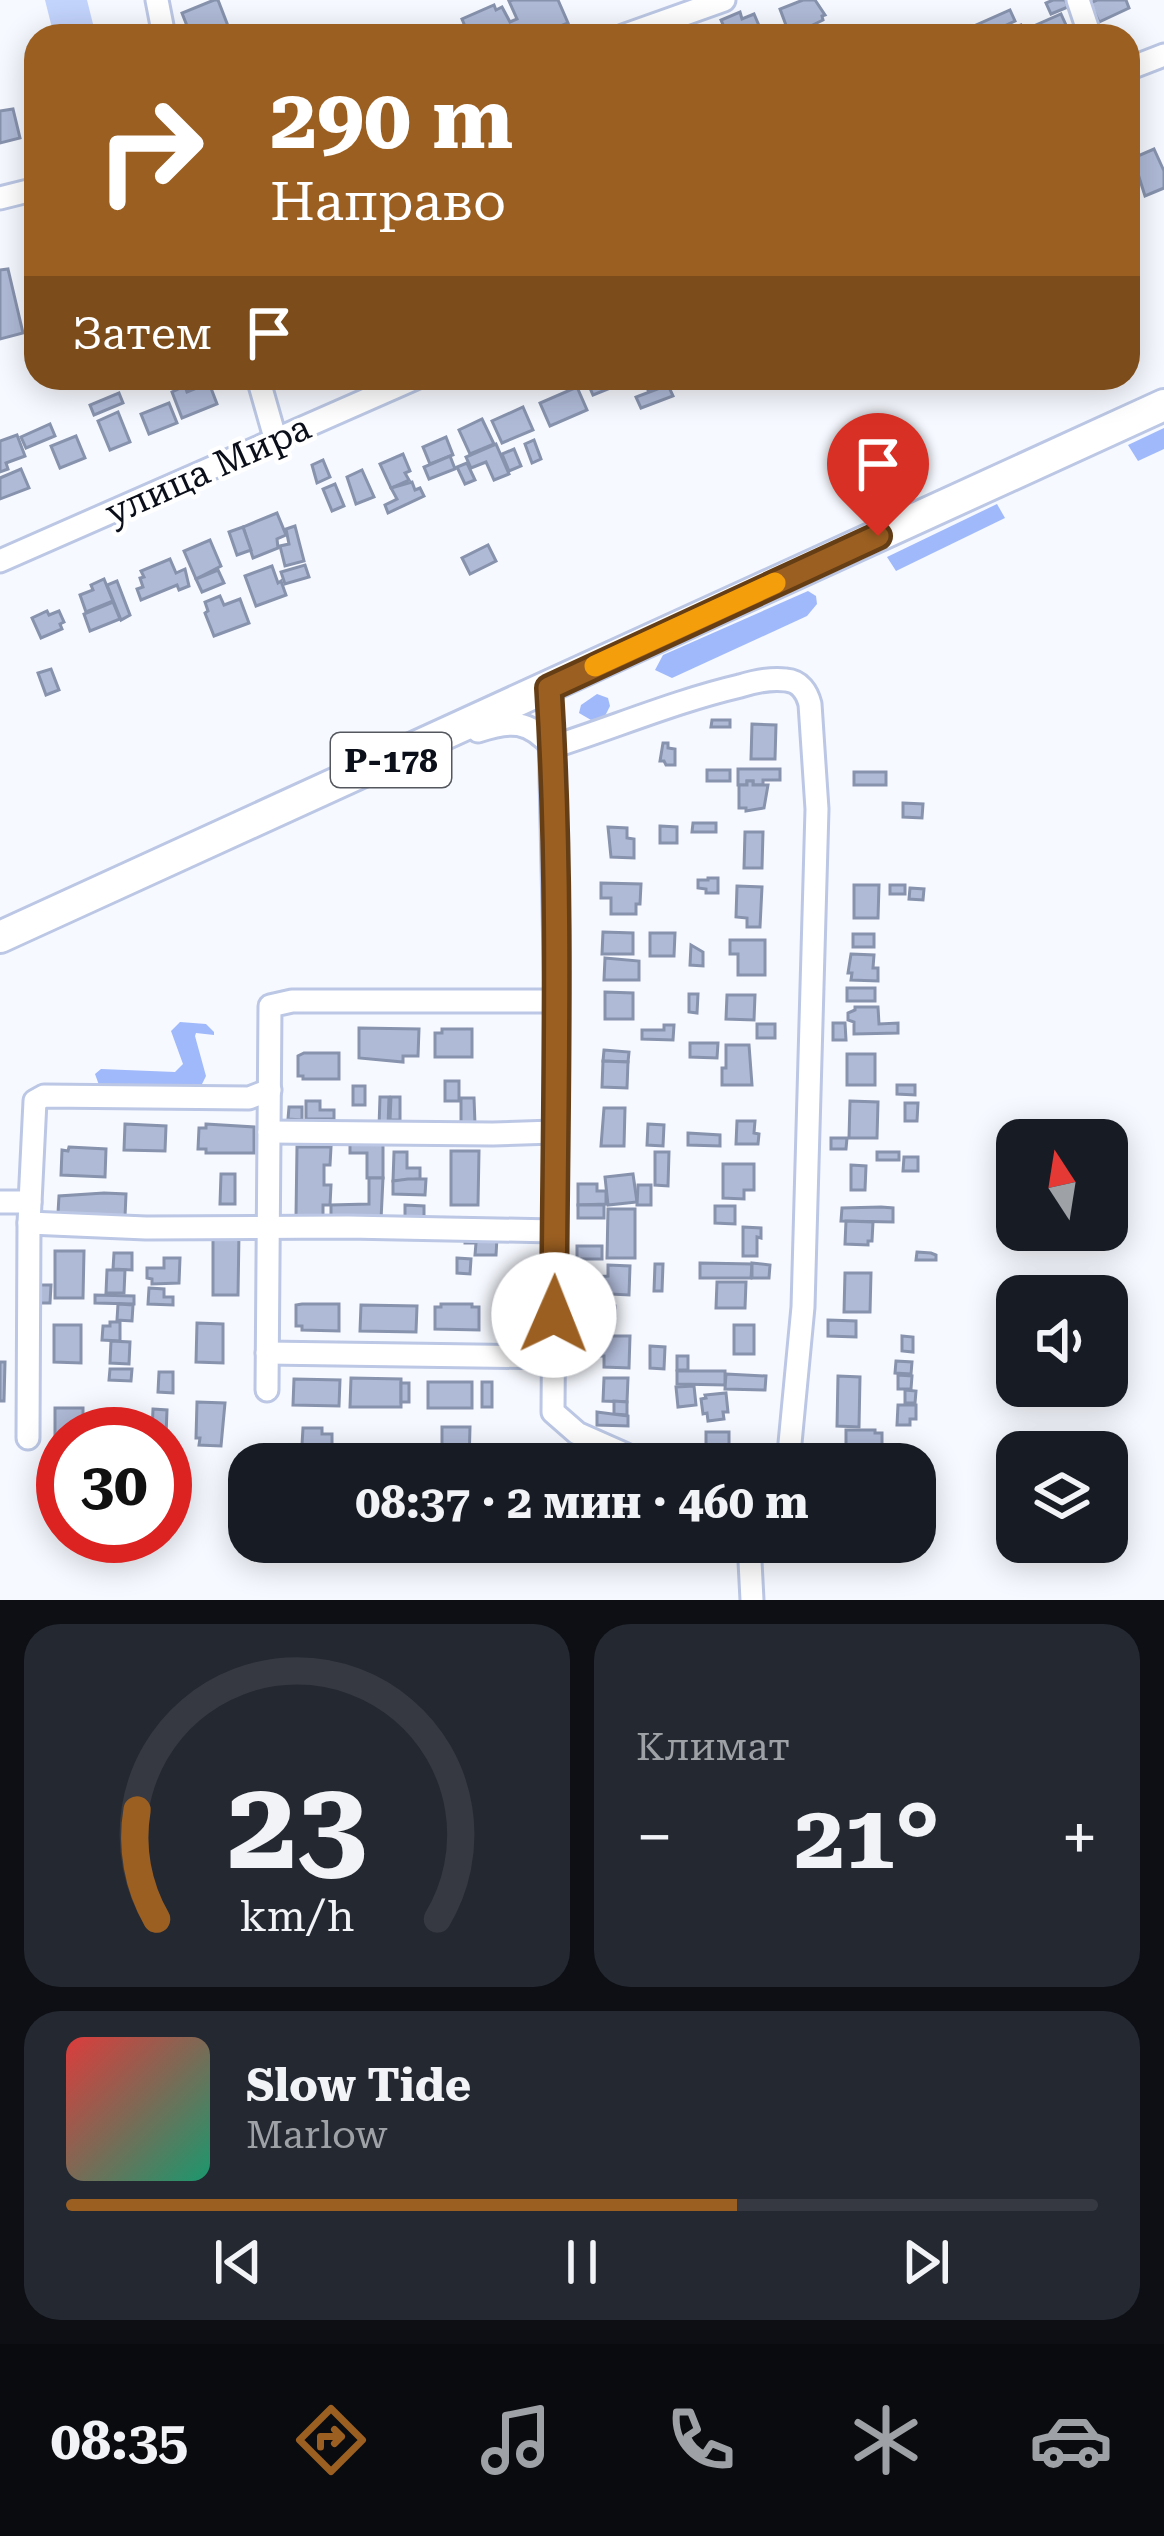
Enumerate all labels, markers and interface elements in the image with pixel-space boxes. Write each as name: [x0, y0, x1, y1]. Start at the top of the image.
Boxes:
text: 290 m: [270, 70, 513, 168]
icon: right: [72, 72, 228, 228]
text: Направо: [270, 170, 506, 233]
icon: arrive: [236, 300, 302, 366]
text: Затем: [72, 307, 212, 360]
street label: улица Мира: [99, 406, 317, 534]
pin: [827, 413, 929, 536]
icon: arrive: [845, 431, 911, 497]
road number: Р-178: [331, 733, 451, 787]
north arrow: [996, 1119, 1128, 1251]
map controls: [996, 1119, 1128, 1563]
position arrow: [491, 1252, 617, 1378]
button: sound: [996, 1275, 1128, 1407]
speed limit sign: 30: [36, 1407, 192, 1563]
button: layers: [996, 1431, 1128, 1563]
text: 08:37 · 2 мин · 460 m: [355, 1476, 809, 1529]
text: Климат: [636, 1724, 790, 1770]
text: 23: [227, 1752, 367, 1898]
text: 21°: [794, 1785, 940, 1890]
text: −: [636, 1799, 673, 1876]
text: +: [1061, 1799, 1098, 1876]
text: km/h: [240, 1890, 354, 1940]
text: Slow Tide: [246, 2059, 471, 2112]
text: Marlow: [246, 2112, 387, 2158]
icon: previous: [205, 2229, 271, 2295]
icon: pause: [549, 2229, 615, 2295]
icon: next: [893, 2229, 959, 2295]
icon: directions: [289, 2398, 373, 2482]
icon: music: [474, 2398, 558, 2482]
icon: phone: [659, 2398, 743, 2482]
icon: climate: [844, 2398, 928, 2482]
icon: car: [1029, 2398, 1113, 2482]
text: 08:35: [51, 2409, 188, 2472]

